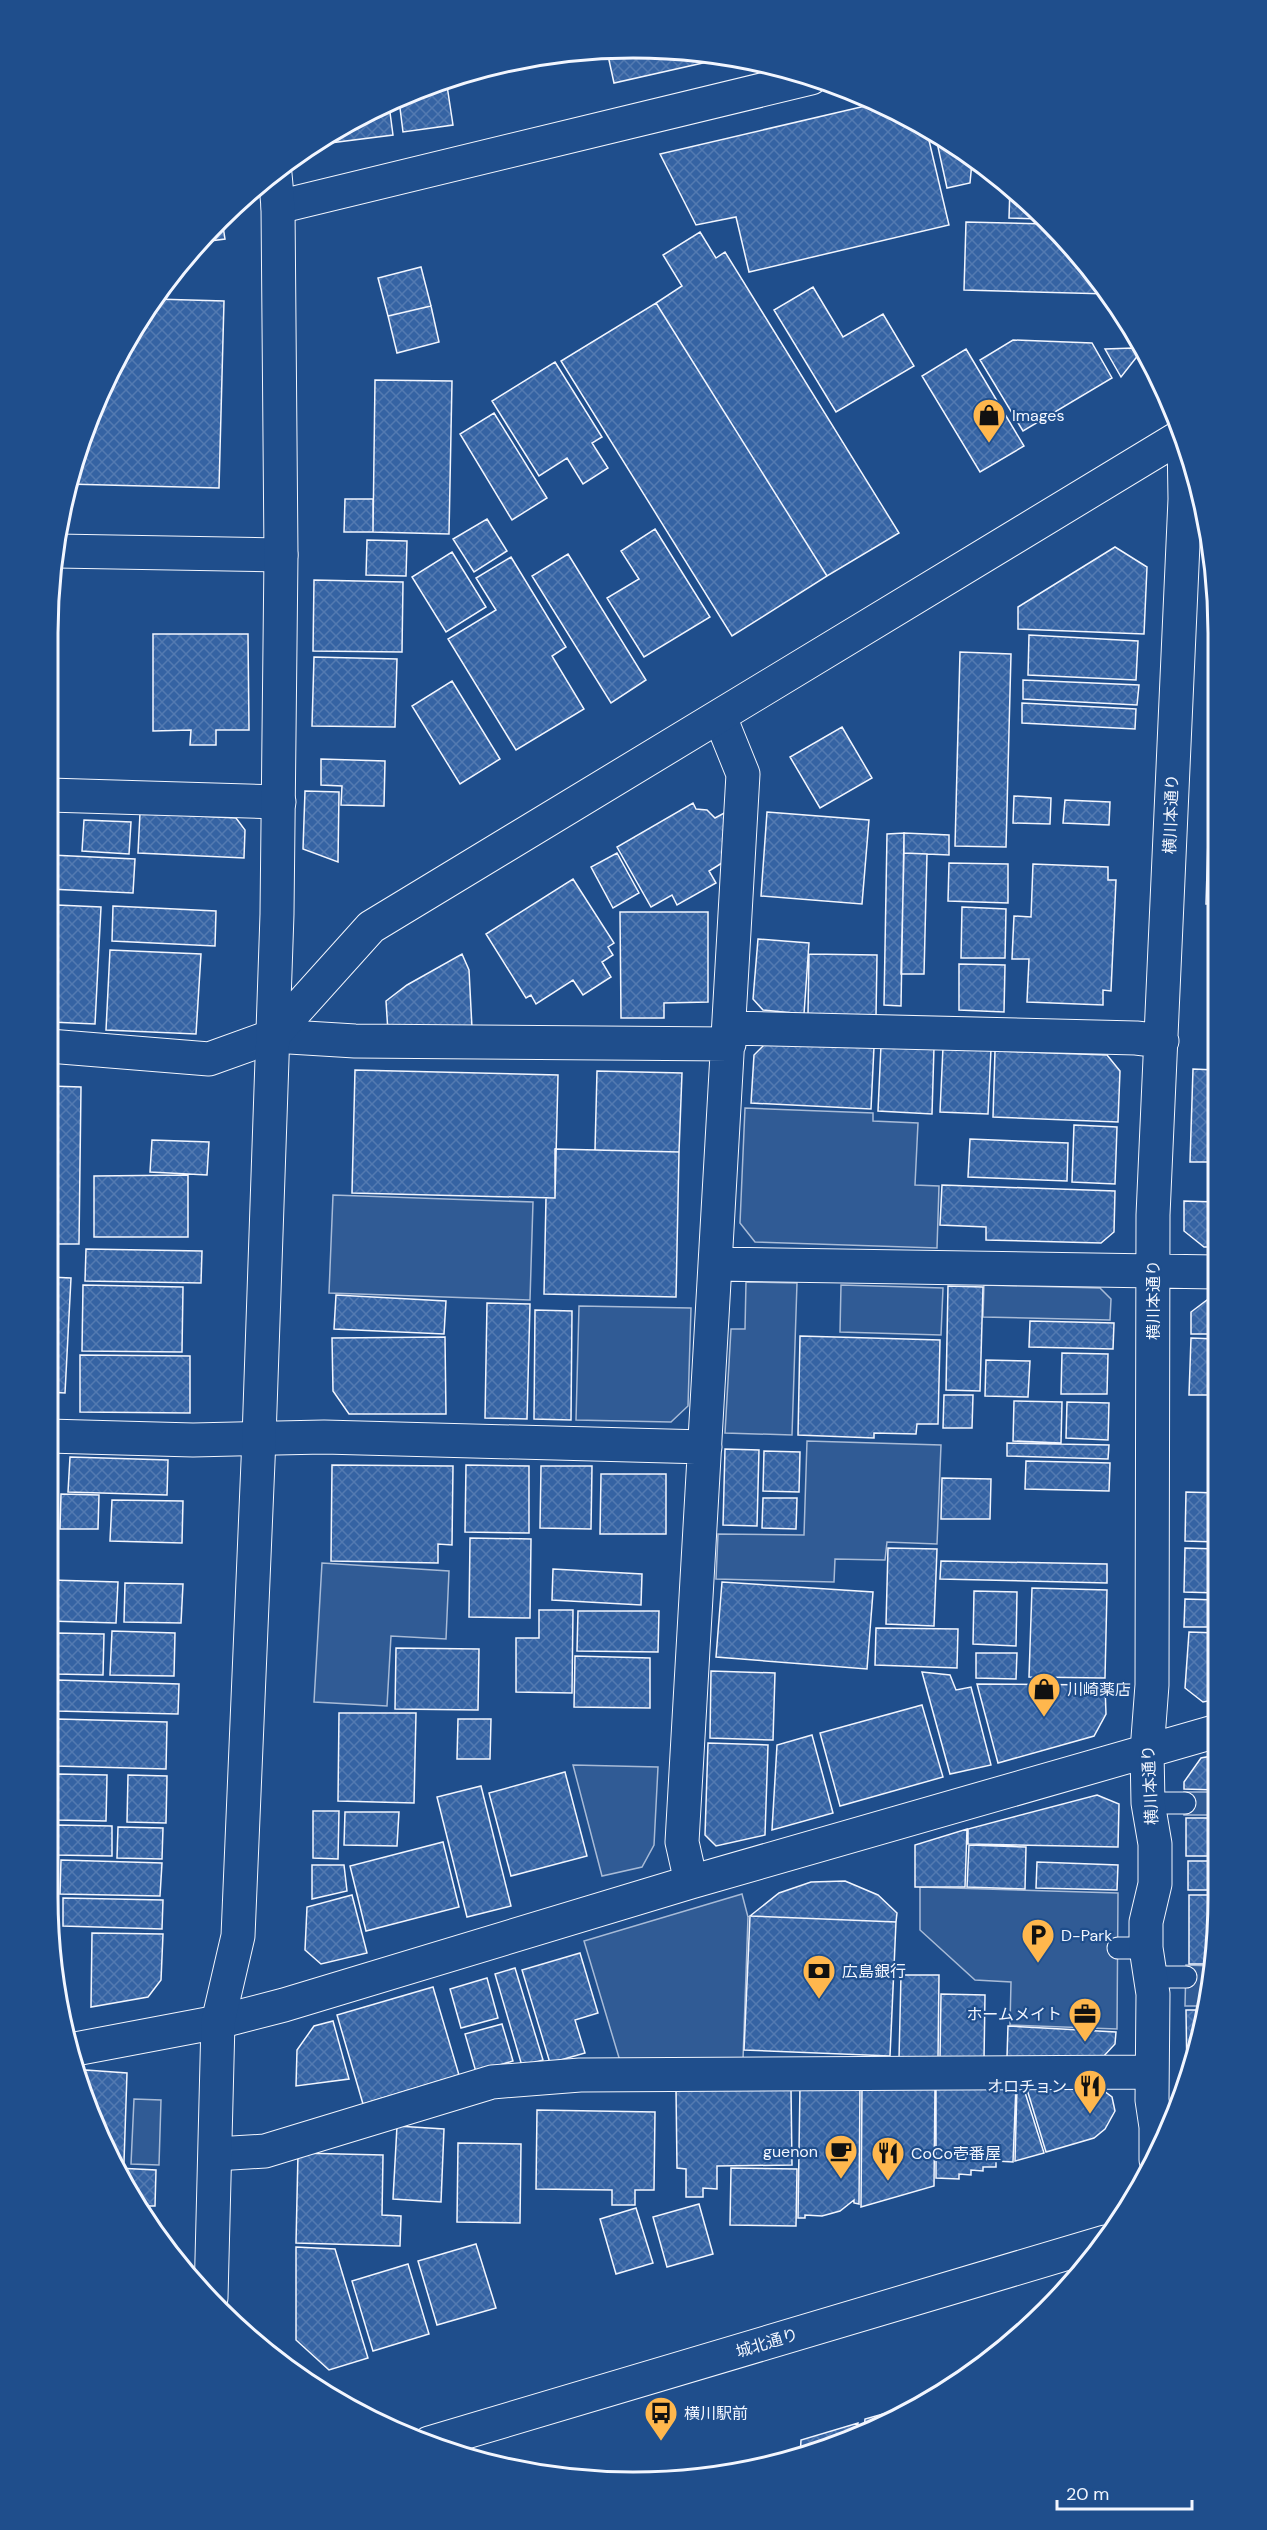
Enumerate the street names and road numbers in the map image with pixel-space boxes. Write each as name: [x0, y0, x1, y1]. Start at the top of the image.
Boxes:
street label: 横川本通り: [1159, 774, 1183, 854]
street label: 横川本通り: [1143, 1260, 1164, 1340]
street label: 横川本通り: [1137, 1744, 1163, 1826]
street label: 城北通り: [733, 2324, 801, 2362]

